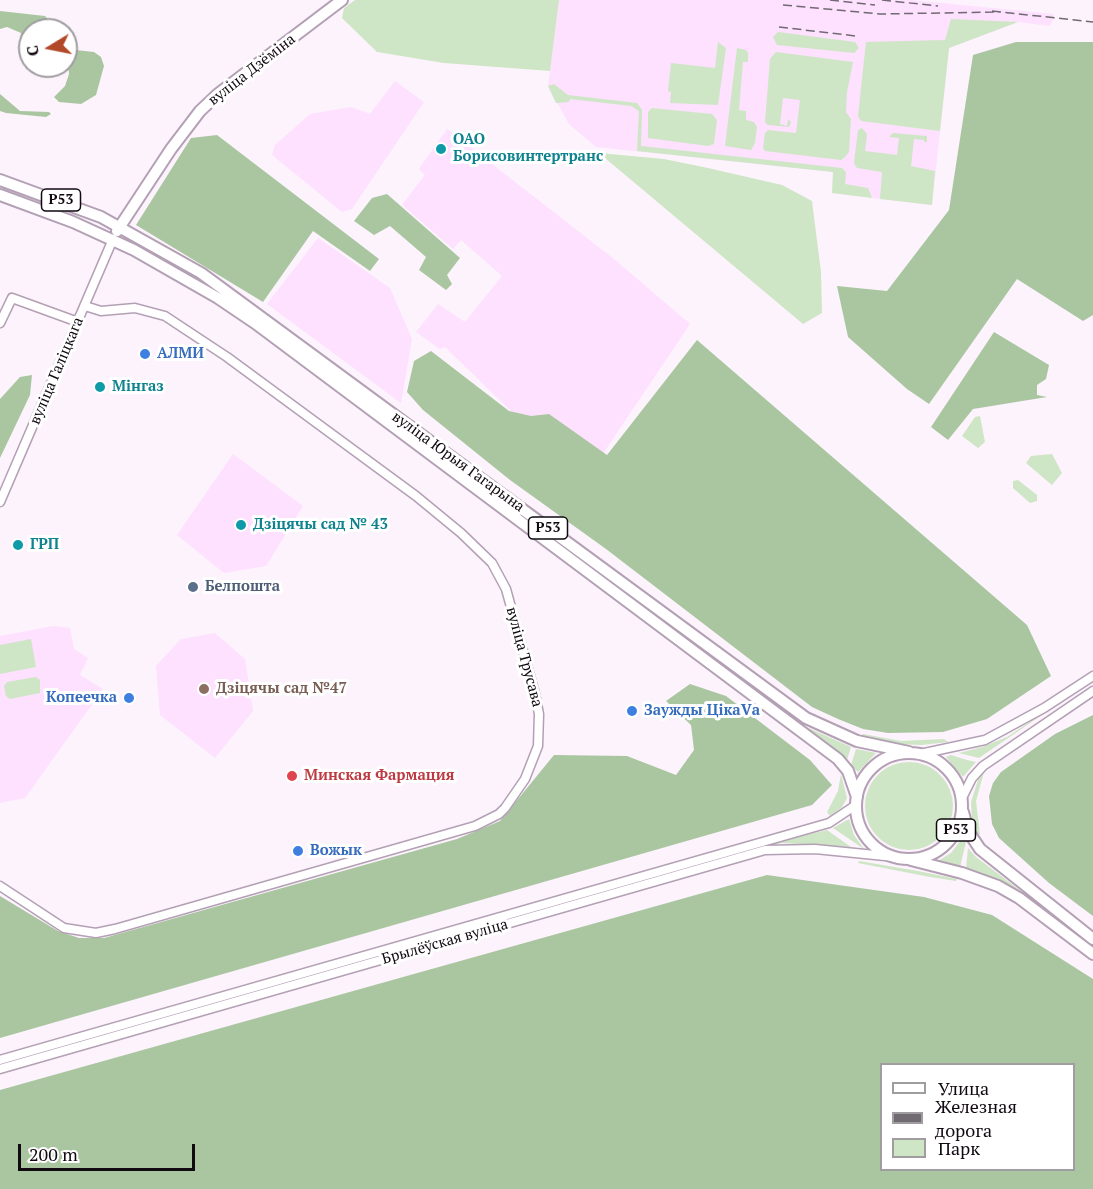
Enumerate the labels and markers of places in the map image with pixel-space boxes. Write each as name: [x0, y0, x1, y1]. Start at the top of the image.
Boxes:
place label: ОАО Борисовинтертранс: [453, 131, 603, 166]
marker: ОАО Борисовинтертранс: [434, 142, 448, 156]
place label: АЛМИ: [157, 345, 204, 363]
marker: АЛМИ: [138, 347, 152, 361]
place label: Мінгаз: [112, 378, 164, 396]
marker: Мінгаз: [93, 380, 107, 394]
place label: Дзіцячы сад № 43: [253, 516, 388, 534]
marker: Дзіцячы сад № 43: [234, 518, 248, 532]
place label: ГРП: [30, 536, 59, 554]
marker: ГРП: [11, 538, 25, 552]
place label: Белпошта: [205, 578, 280, 596]
marker: Белпошта: [186, 580, 200, 594]
place label: Дзіцячы сад №47: [216, 680, 347, 698]
marker: Дзіцячы сад №47: [197, 682, 211, 696]
place label: Копеечка: [46, 689, 117, 707]
marker: Копеечка: [122, 691, 136, 705]
place label: Заужды ЦікаVа: [644, 702, 760, 720]
marker: Заужды ЦікаVа: [625, 704, 639, 718]
place label: Минская Фармация: [304, 767, 455, 785]
marker: Минская Фармация: [285, 769, 299, 783]
place label: Вожык: [310, 842, 362, 860]
marker: Вожык: [291, 844, 305, 858]

